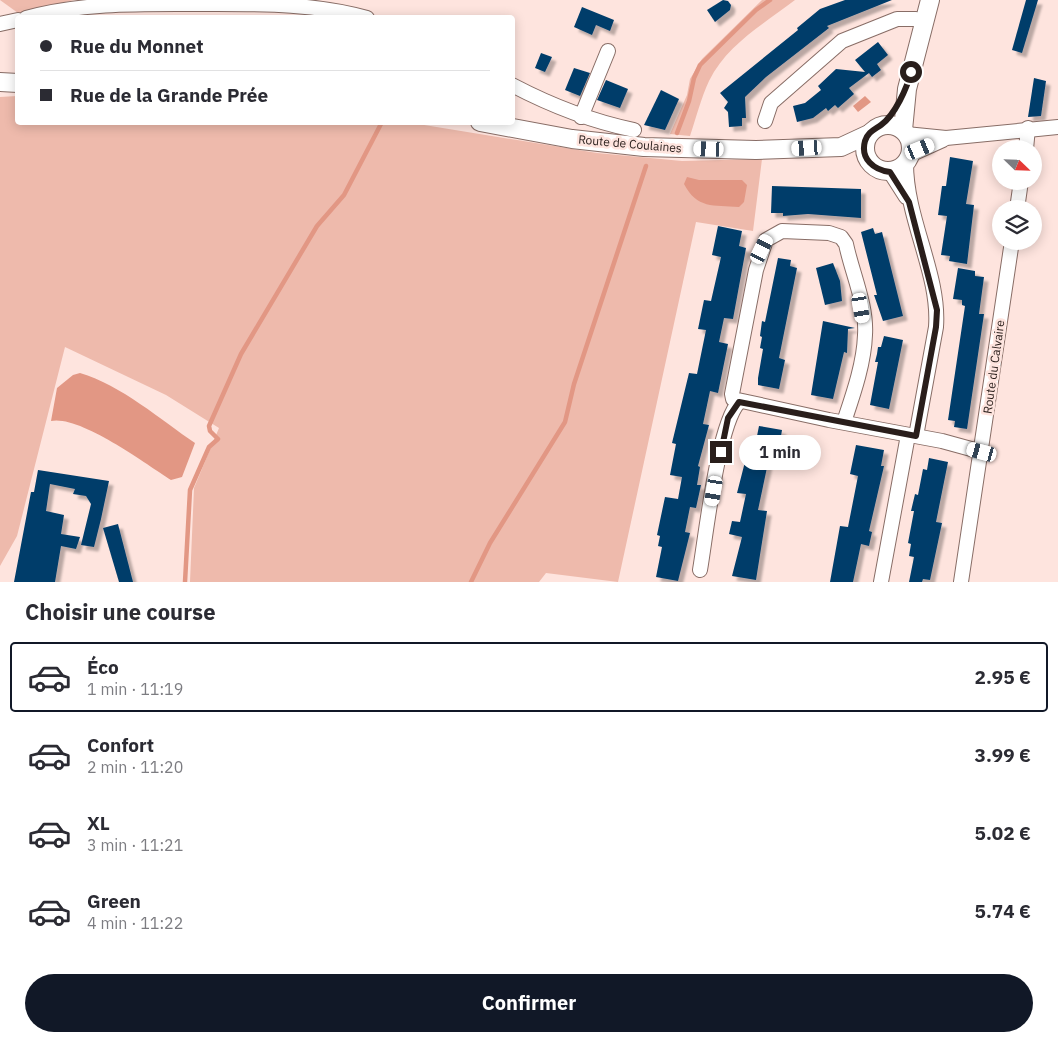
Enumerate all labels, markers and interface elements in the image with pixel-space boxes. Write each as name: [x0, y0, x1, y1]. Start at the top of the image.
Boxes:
text: Rue du Monnet: [70, 34, 204, 58]
route start: [900, 61, 922, 83]
text: Rue de la Grande Prée: [70, 83, 268, 107]
street label: Route de Coulaines: [578, 132, 683, 156]
car: [903, 136, 936, 162]
car: [791, 140, 822, 156]
north arrow: [992, 140, 1042, 190]
map controls: [992, 140, 1042, 250]
car: [693, 141, 724, 157]
button: layers: [992, 200, 1042, 250]
car: [748, 232, 775, 266]
car: [851, 292, 870, 324]
street label: Route du Calvaire: [980, 319, 1008, 415]
callout: 1 min: [738, 434, 821, 470]
route end: [710, 441, 732, 463]
car: [965, 441, 998, 463]
text: 1 min: [759, 442, 801, 462]
car: [704, 475, 723, 507]
text: Choisir une course: [25, 597, 216, 626]
icon: car: [27, 655, 72, 700]
text: Éco: [87, 655, 119, 679]
text: 2.95 €: [975, 665, 1031, 689]
text: 1 min · 11:19: [87, 679, 183, 699]
icon: car: [27, 733, 72, 778]
text: Confort: [87, 733, 154, 757]
text: 3.99 €: [975, 743, 1031, 767]
text: 2 min · 11:20: [87, 757, 183, 777]
icon: car: [27, 811, 72, 856]
text: XL: [87, 811, 110, 835]
text: 5.02 €: [975, 821, 1031, 845]
text: 3 min · 11:21: [87, 835, 183, 855]
icon: car: [27, 889, 72, 934]
text: Green: [87, 889, 141, 913]
text: 5.74 €: [975, 899, 1031, 923]
text: 4 min · 11:22: [87, 913, 183, 933]
button: Confirmer: [25, 974, 1033, 1032]

